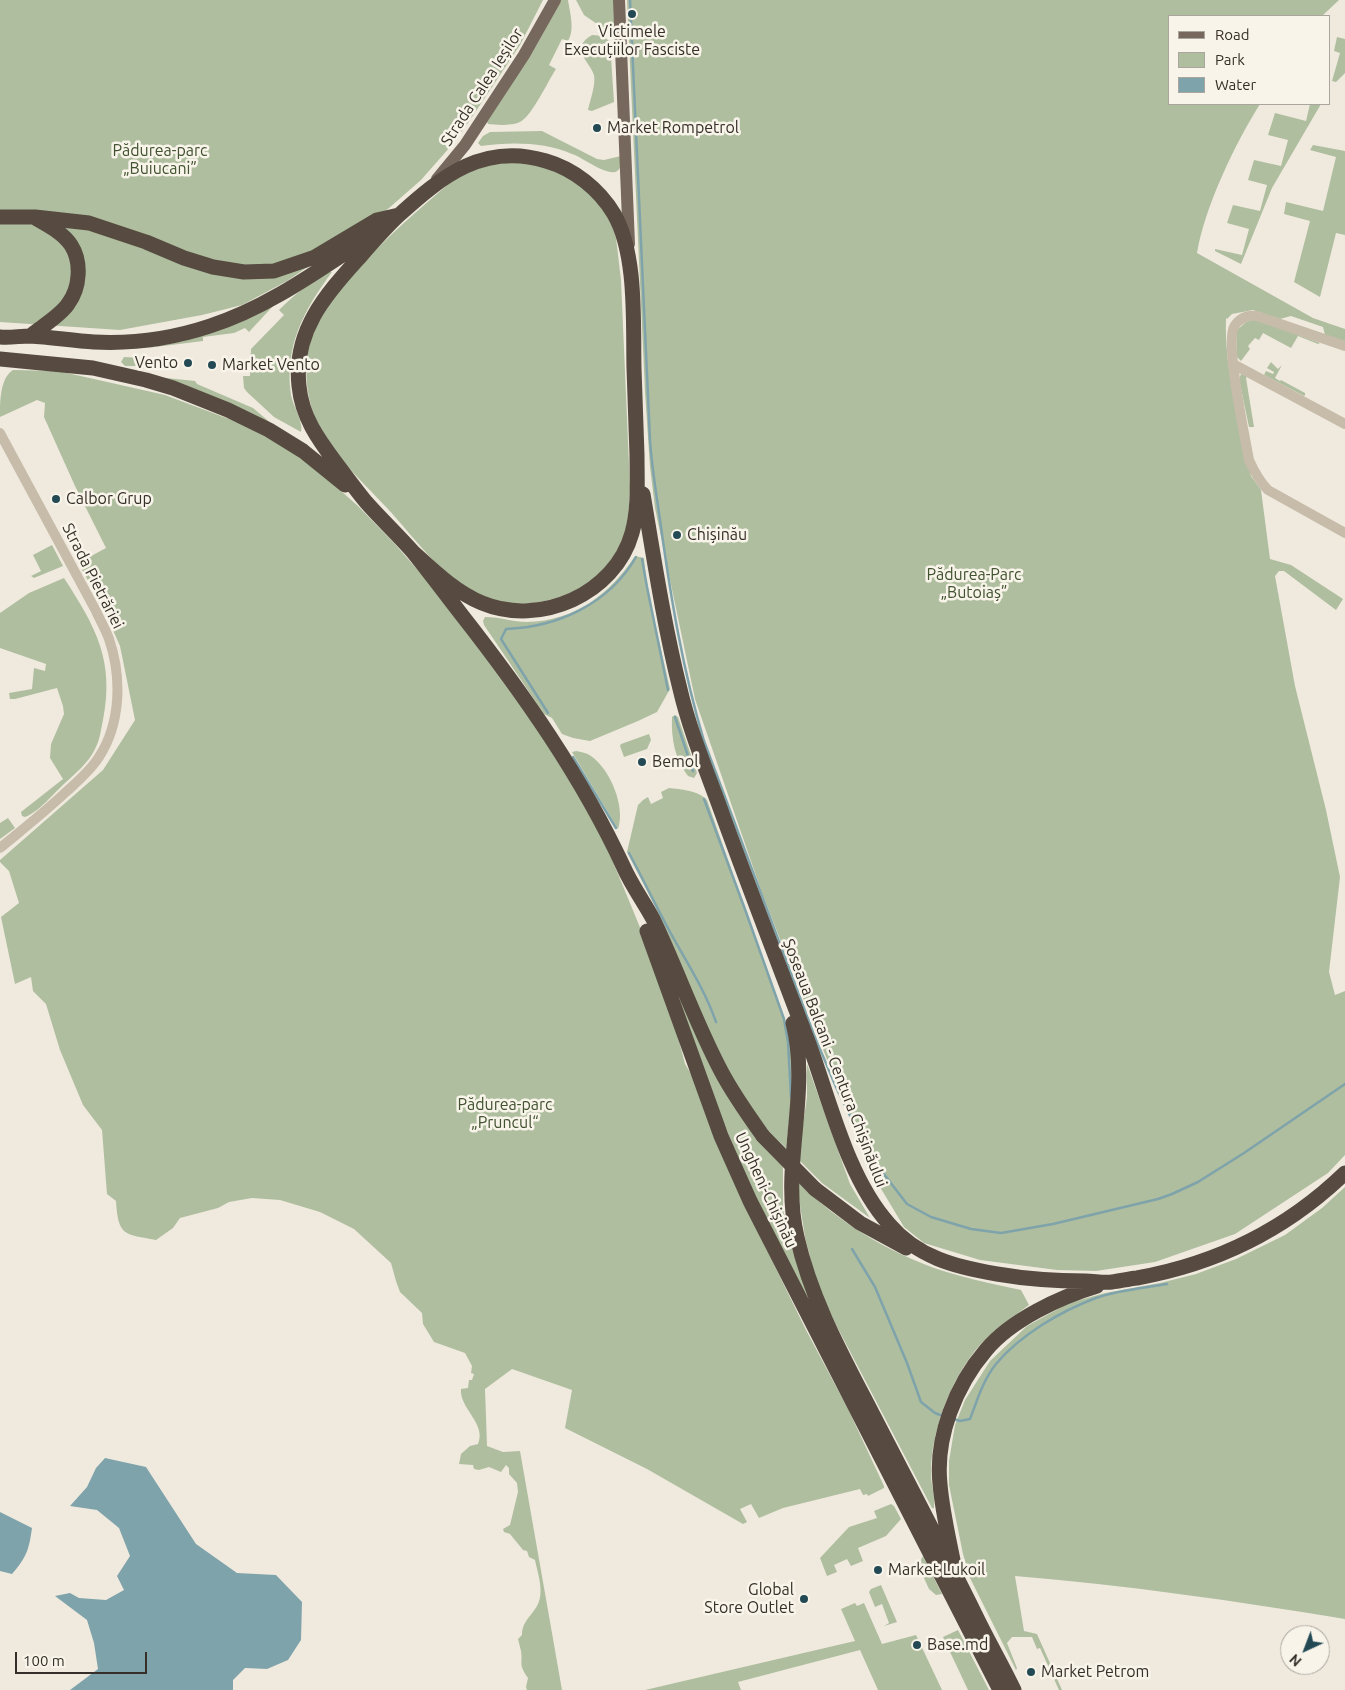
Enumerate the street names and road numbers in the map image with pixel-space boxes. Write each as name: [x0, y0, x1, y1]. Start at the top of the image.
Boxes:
street label: Strada Calea Ieșilor: [437, 25, 527, 149]
street label: Strada Pietrăriei: [58, 520, 128, 632]
street label: Șoseaua Balcani - Centura Chișinăului: [779, 936, 891, 1190]
street label: Ungheni-Chișinău: [731, 1129, 801, 1251]

